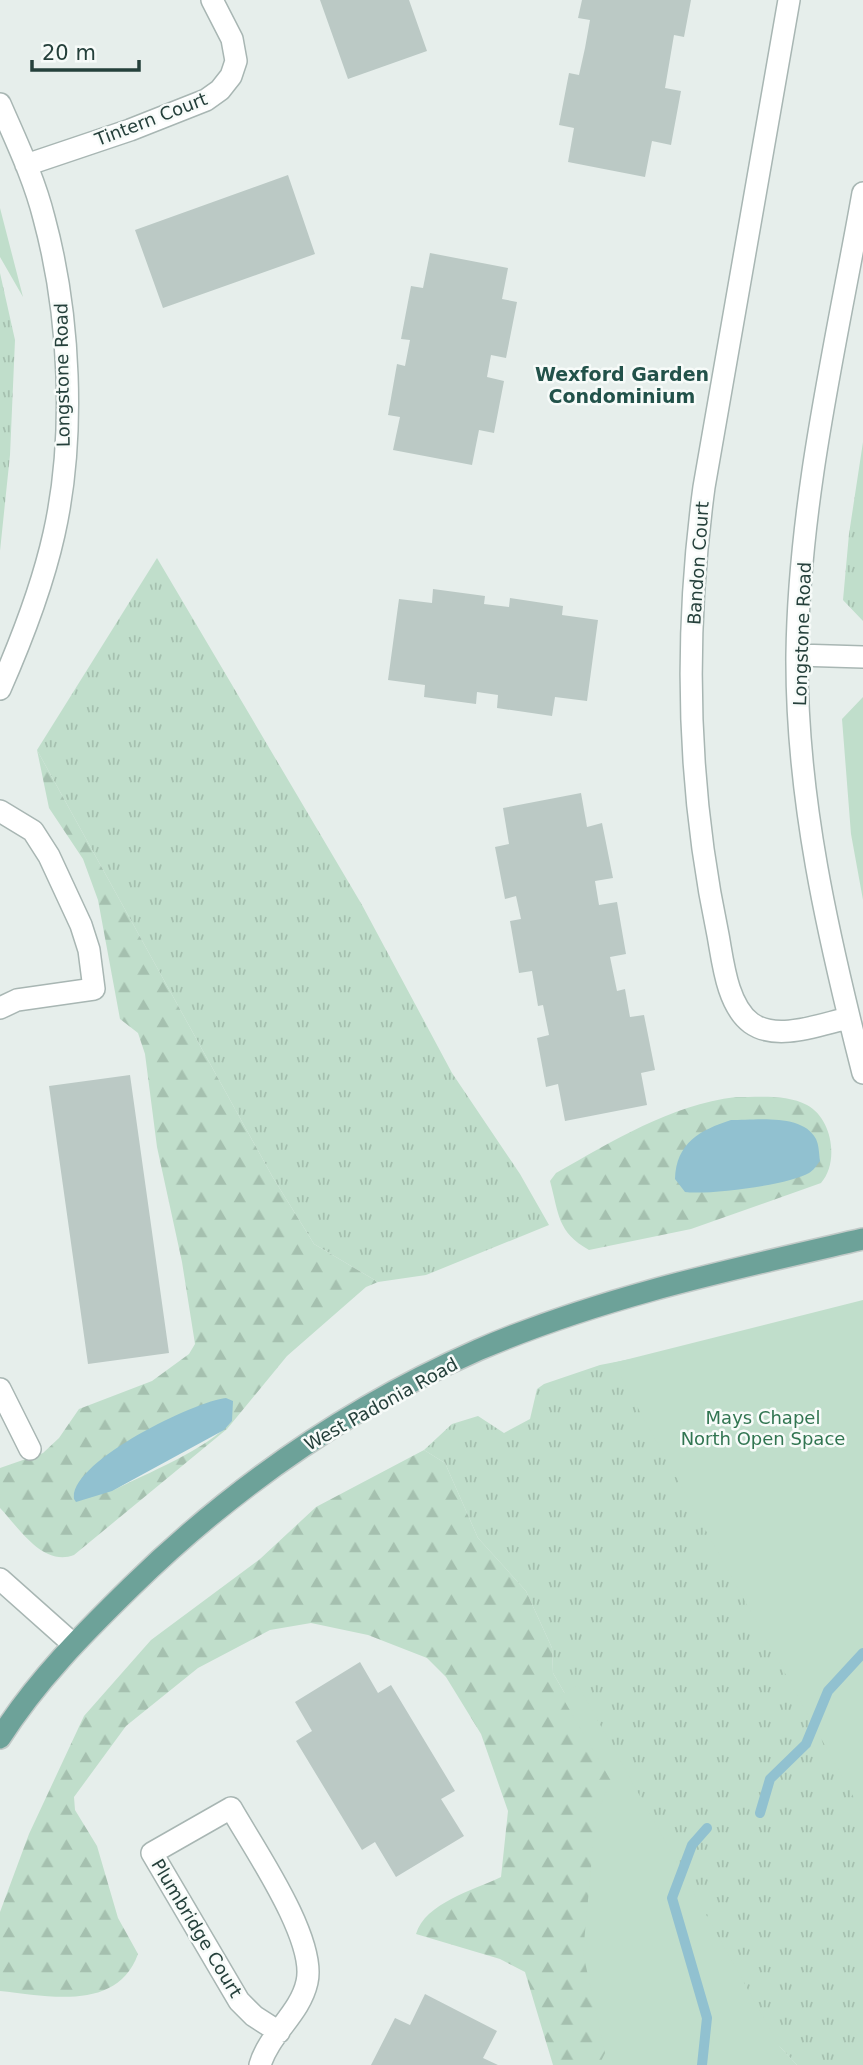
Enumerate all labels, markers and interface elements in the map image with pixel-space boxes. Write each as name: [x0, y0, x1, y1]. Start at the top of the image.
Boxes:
scale bar: [32, 28, 138, 72]
text: 20 m: [42, 41, 96, 65]
street label: Tintern Court: [91, 88, 210, 150]
street label: Longstone Road: [50, 303, 74, 447]
district label: Wexford Garden Condominium: [535, 363, 709, 407]
street label: Bandon Court: [683, 501, 713, 625]
street label: Longstone Road: [789, 561, 815, 707]
street label: West Padonia Road: [301, 1353, 461, 1455]
park label: Mays Chapel North Open Space: [681, 1407, 845, 1449]
street label: Plumbridge Court: [147, 1855, 247, 2001]

